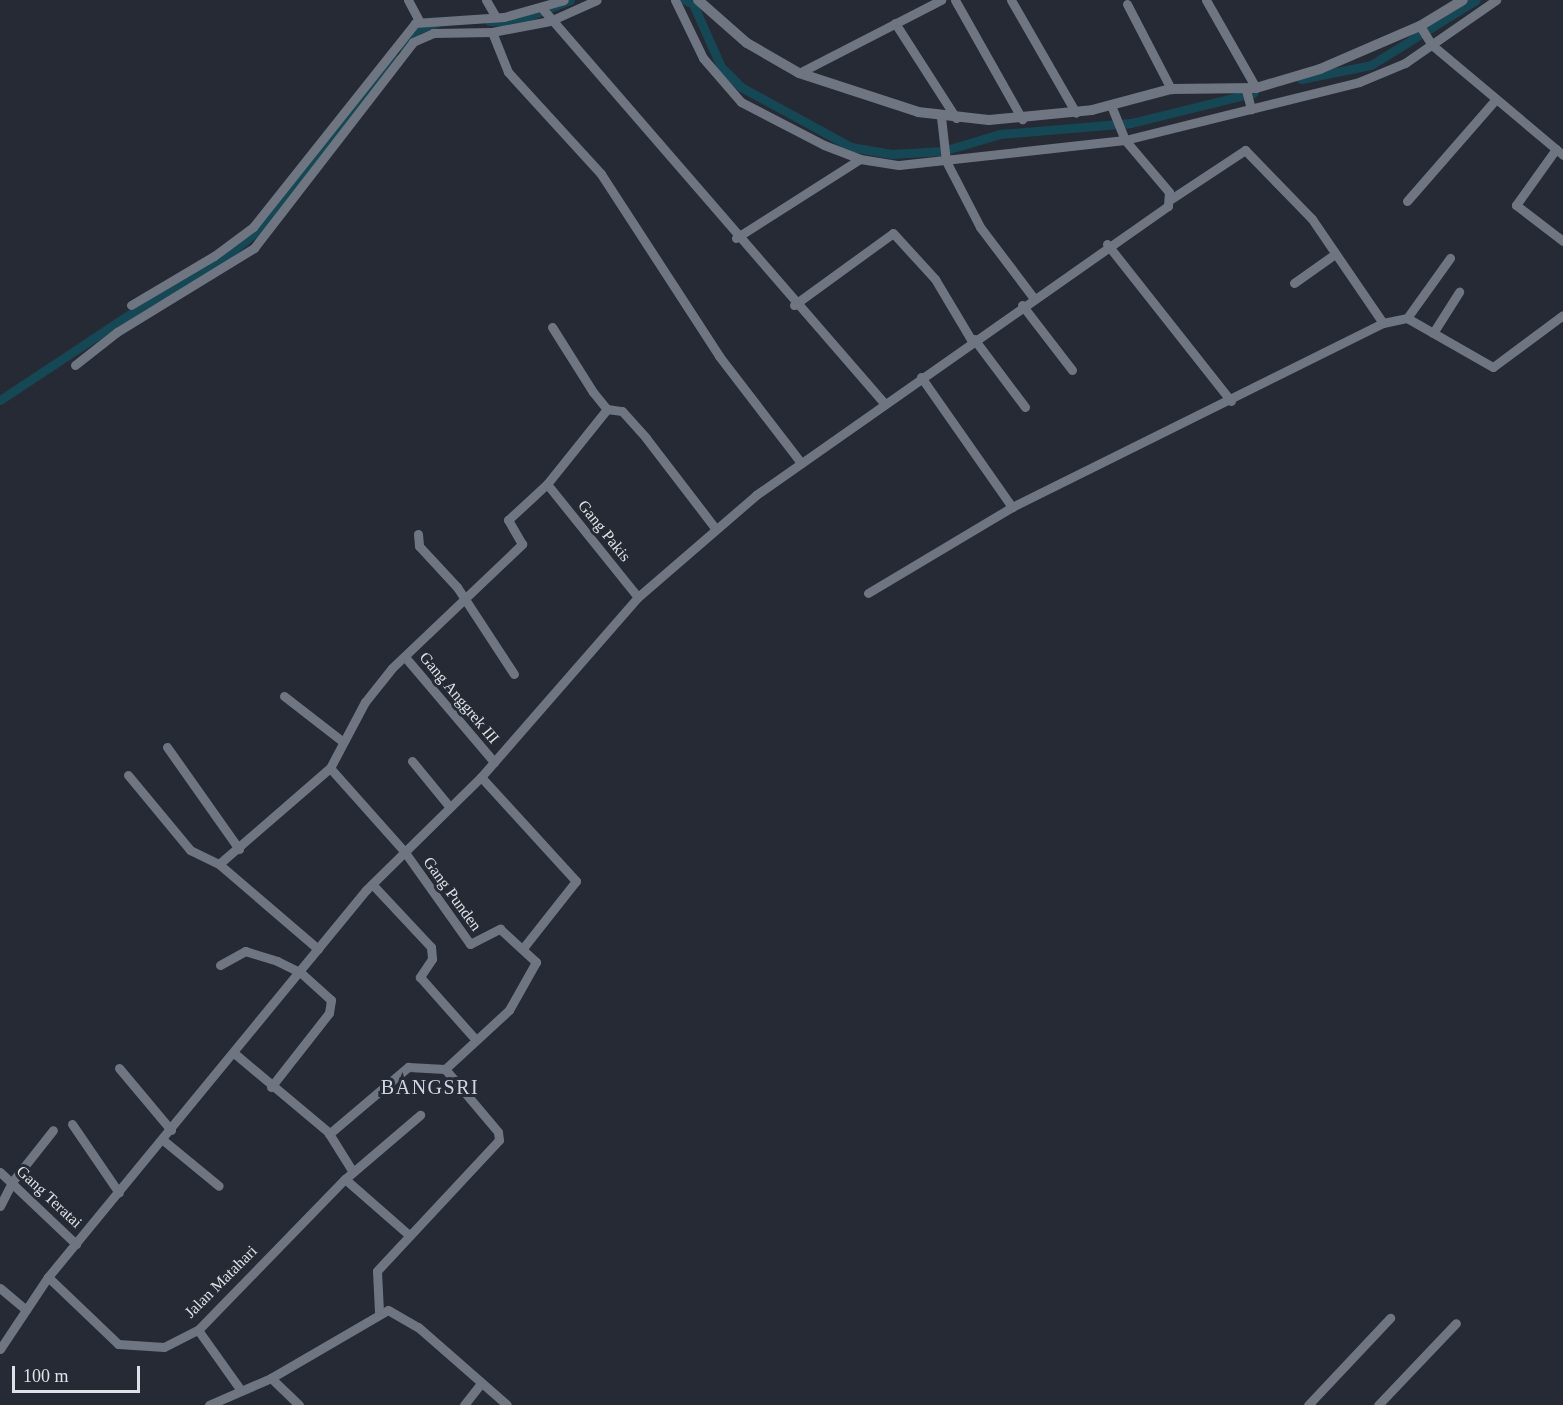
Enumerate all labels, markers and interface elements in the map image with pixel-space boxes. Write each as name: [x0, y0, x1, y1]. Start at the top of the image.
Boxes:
street label: Gang Pakis: [573, 496, 635, 566]
street label: Gang Anggrek III: [415, 648, 503, 748]
street label: Gang Punden: [419, 853, 485, 935]
district label: BANGSRI: [381, 1075, 479, 1099]
street label: Gang Teratai: [12, 1162, 86, 1232]
street label: Jalan Matahari: [181, 1242, 261, 1322]
scale bar: [15, 1354, 142, 1392]
text: 100 m: [23, 1366, 69, 1386]

